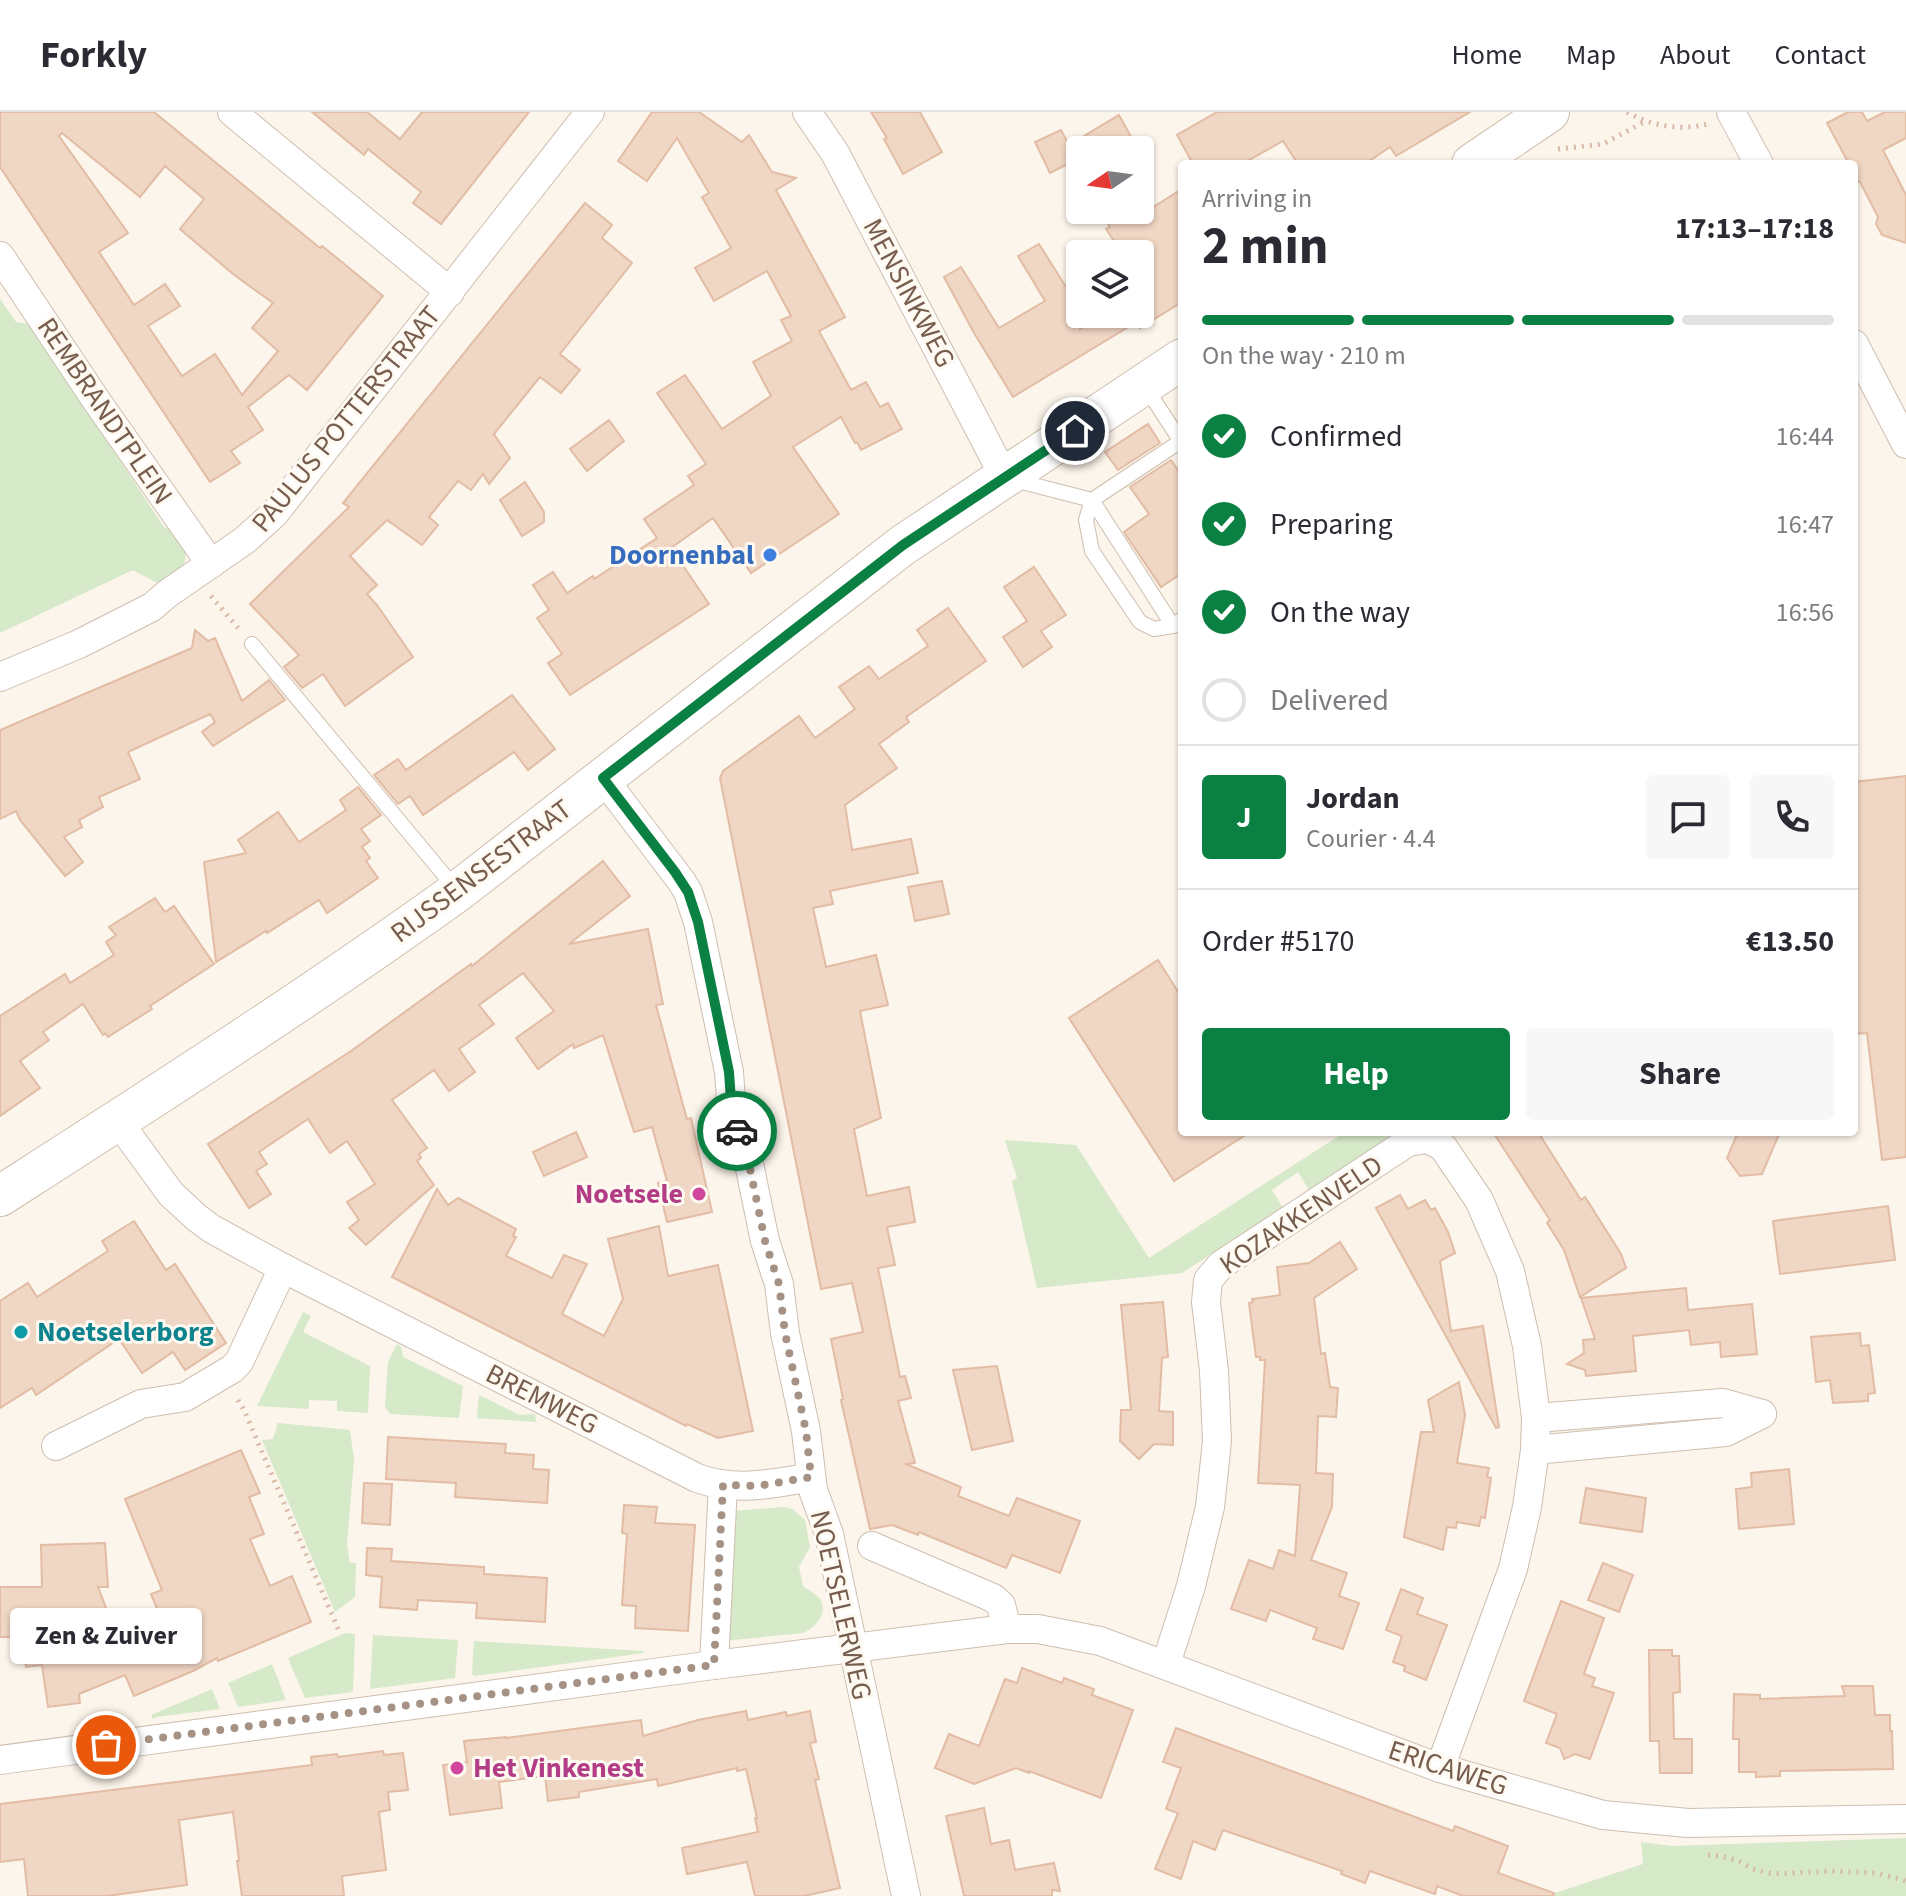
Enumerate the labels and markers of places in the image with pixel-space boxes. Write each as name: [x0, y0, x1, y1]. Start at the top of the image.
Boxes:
pin: [1041, 397, 1109, 465]
place label: Doornenbal: [609, 535, 754, 575]
marker: Doornenbal: [761, 546, 779, 564]
place label: Noetsele: [575, 1174, 683, 1214]
marker: Noetsele: [690, 1185, 708, 1203]
place label: Noetselerborg: [37, 1312, 214, 1352]
marker: Noetselerborg: [12, 1323, 30, 1341]
callout: Zen & Zuiver: [10, 1609, 202, 1665]
pin: [72, 1711, 140, 1779]
place label: Het Vinkenest: [473, 1748, 644, 1788]
marker: Het Vinkenest: [448, 1759, 466, 1777]

